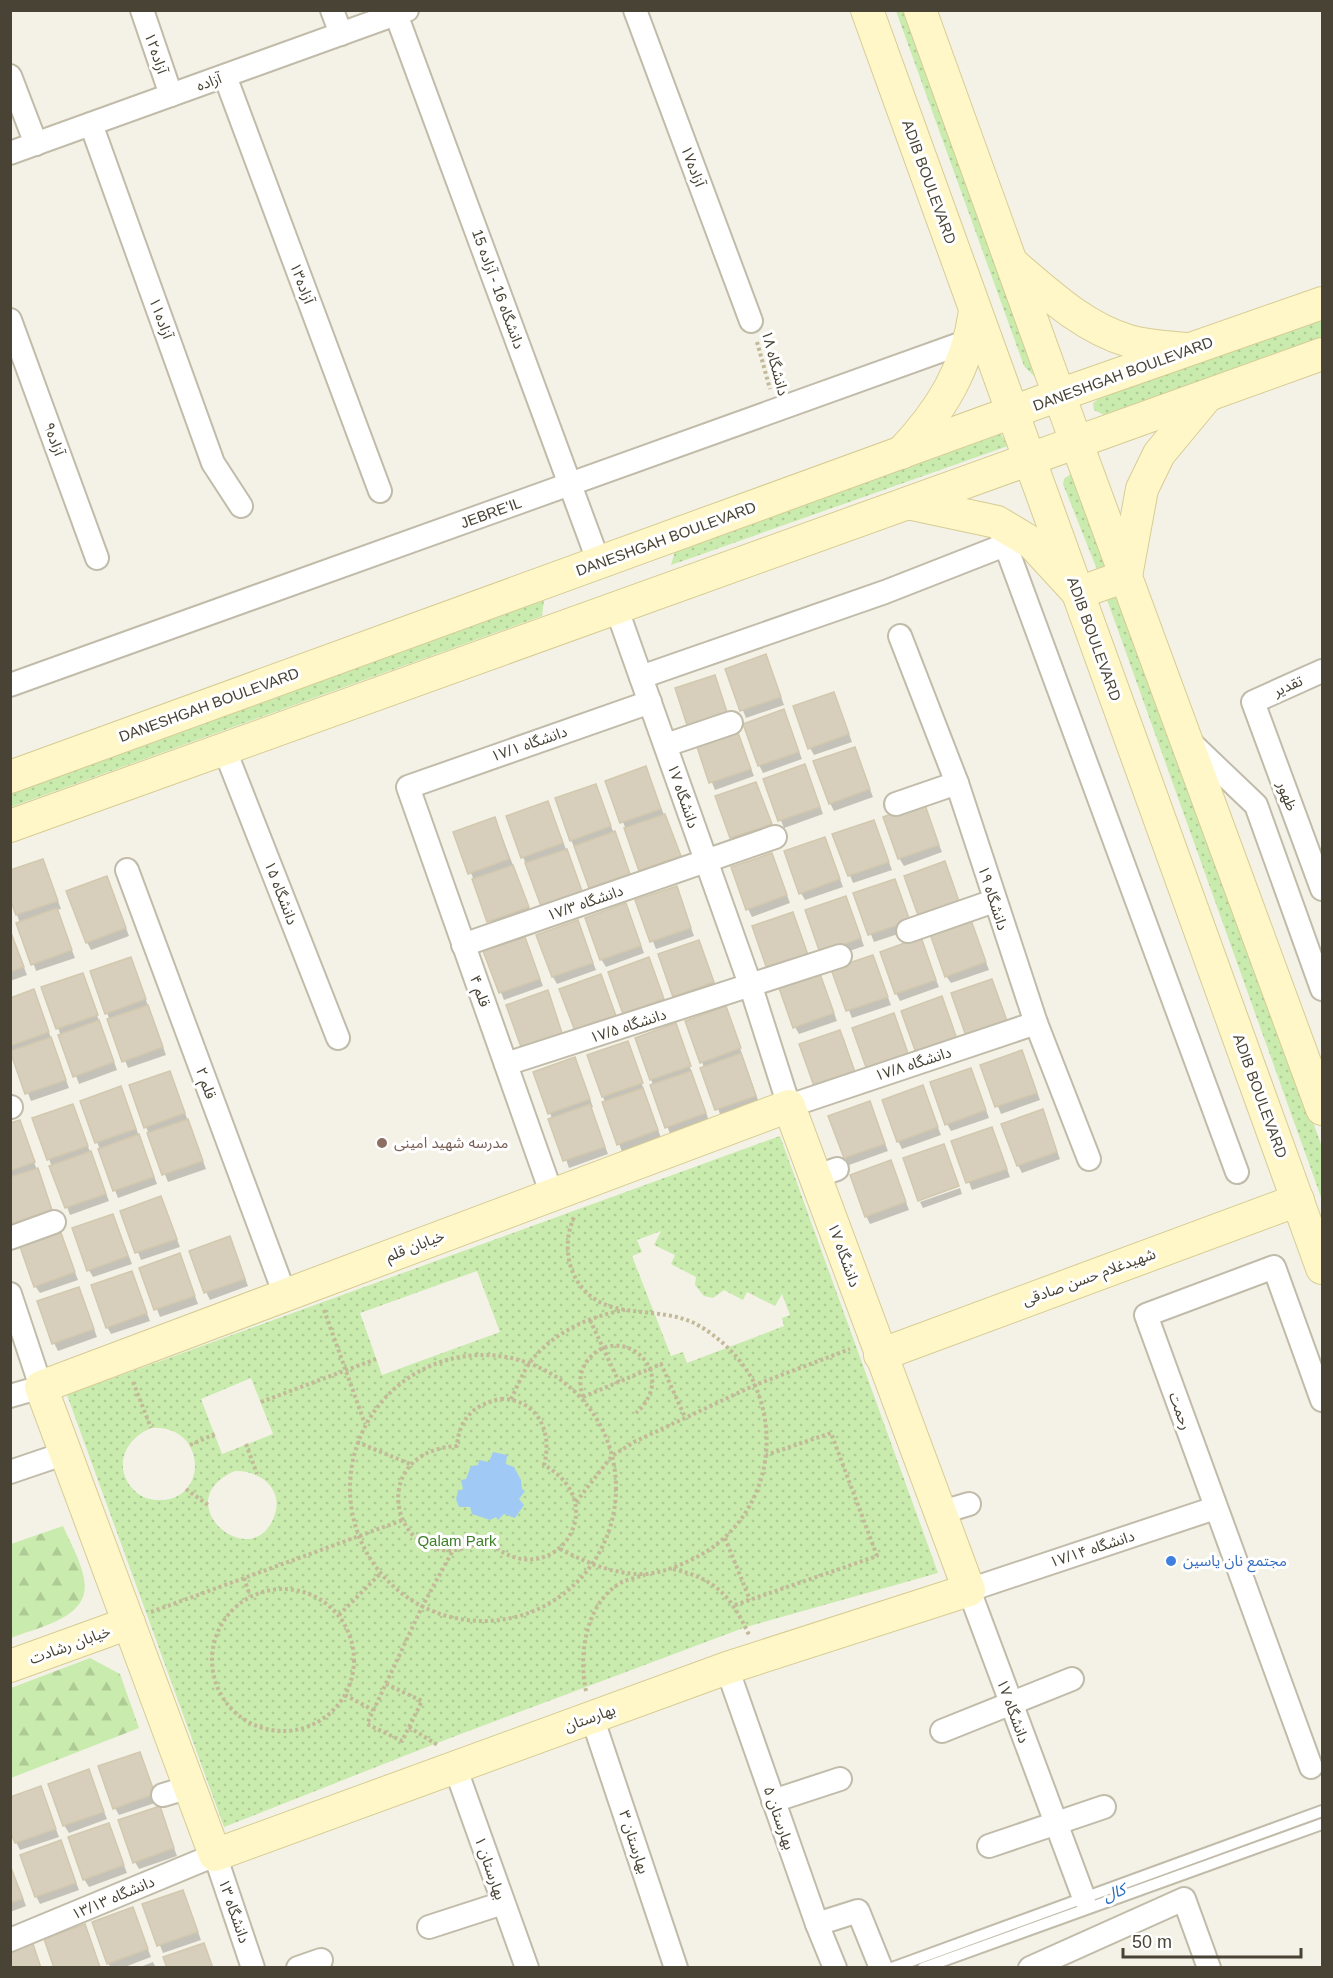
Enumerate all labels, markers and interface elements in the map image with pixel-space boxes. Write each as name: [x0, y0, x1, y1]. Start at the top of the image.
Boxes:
street label: آزاده۱۲: [141, 30, 172, 77]
street label: آزاده: [194, 69, 225, 95]
street label: ADIB BOULEVARD: [899, 118, 960, 246]
street label: آزاده۱۷: [677, 143, 709, 190]
street label: دانشگاه 16 - آزاده 15: [468, 227, 528, 351]
street label: آزاده۱۳: [286, 260, 318, 307]
street label: آزاده۱۱: [145, 295, 177, 342]
street label: دانشگاه ۱۸: [759, 328, 792, 397]
street label: DANESHGAH BOULEVARD: [1030, 333, 1215, 414]
street label: آزاده۹: [40, 420, 68, 459]
street label: JEBRE'IL: [458, 494, 524, 531]
street label: DANESHGAH BOULEVARD: [573, 498, 758, 579]
street label: ADIB BOULEVARD: [1064, 575, 1125, 703]
street label: DANESHGAH BOULEVARD: [116, 664, 301, 745]
street label: تقدیر: [1270, 672, 1306, 701]
street label: دانشگاه ۱۷/۱: [488, 723, 569, 765]
street label: دانشگاه ۱۷: [665, 761, 702, 830]
street label: ظهور: [1273, 778, 1301, 813]
street label: دانشگاه ۱۵: [262, 859, 301, 927]
street label: دانشگاه ۱۹: [975, 863, 1012, 932]
street label: دانشگاه ۱۷/۳: [544, 882, 625, 924]
street label: قلم ۴: [464, 973, 494, 1010]
street label: دانشگاه ۱۷/۵: [587, 1005, 668, 1046]
street label: ADIB BOULEVARD: [1230, 1032, 1291, 1160]
street label: دانشگاه ۱۷/۸: [872, 1043, 953, 1084]
street label: قلم ۲: [190, 1065, 220, 1102]
place label: مدرسه شهید امینی: [394, 1134, 508, 1152]
marker: مدرسه شهید امینی: [375, 1136, 389, 1150]
street label: دانشگاه ۱۷: [825, 1220, 864, 1289]
street label: خیابان قلم: [383, 1227, 448, 1267]
street label: شهیدغلام حسن صادقی: [1020, 1244, 1159, 1311]
street label: رحمت: [1165, 1390, 1195, 1432]
street label: دانشگاه ۱۷/۱۴: [1047, 1527, 1136, 1570]
park label: Qalam Park: [417, 1532, 497, 1549]
place label: مجتمع نان یاسین: [1183, 1552, 1287, 1573]
marker: مجتمع نان یاسین: [1164, 1554, 1178, 1568]
street label: خیابان رشادت: [27, 1622, 113, 1668]
street label: دانشگاه ۱۷: [994, 1676, 1033, 1745]
street label: بهارستان: [562, 1700, 618, 1736]
street label: بهارستان ۵: [760, 1784, 798, 1852]
street label: بهارستان ۳: [615, 1808, 653, 1876]
street label: بهارستان ۱: [471, 1834, 509, 1902]
street label: دانشگاه ۱۳/۱۳: [69, 1872, 157, 1923]
street label: دانشگاه ۱۳: [216, 1876, 253, 1945]
water label: کال: [1101, 1879, 1131, 1905]
scale bar: [1123, 1921, 1302, 1959]
text: 50 m: [1132, 1932, 1172, 1952]

